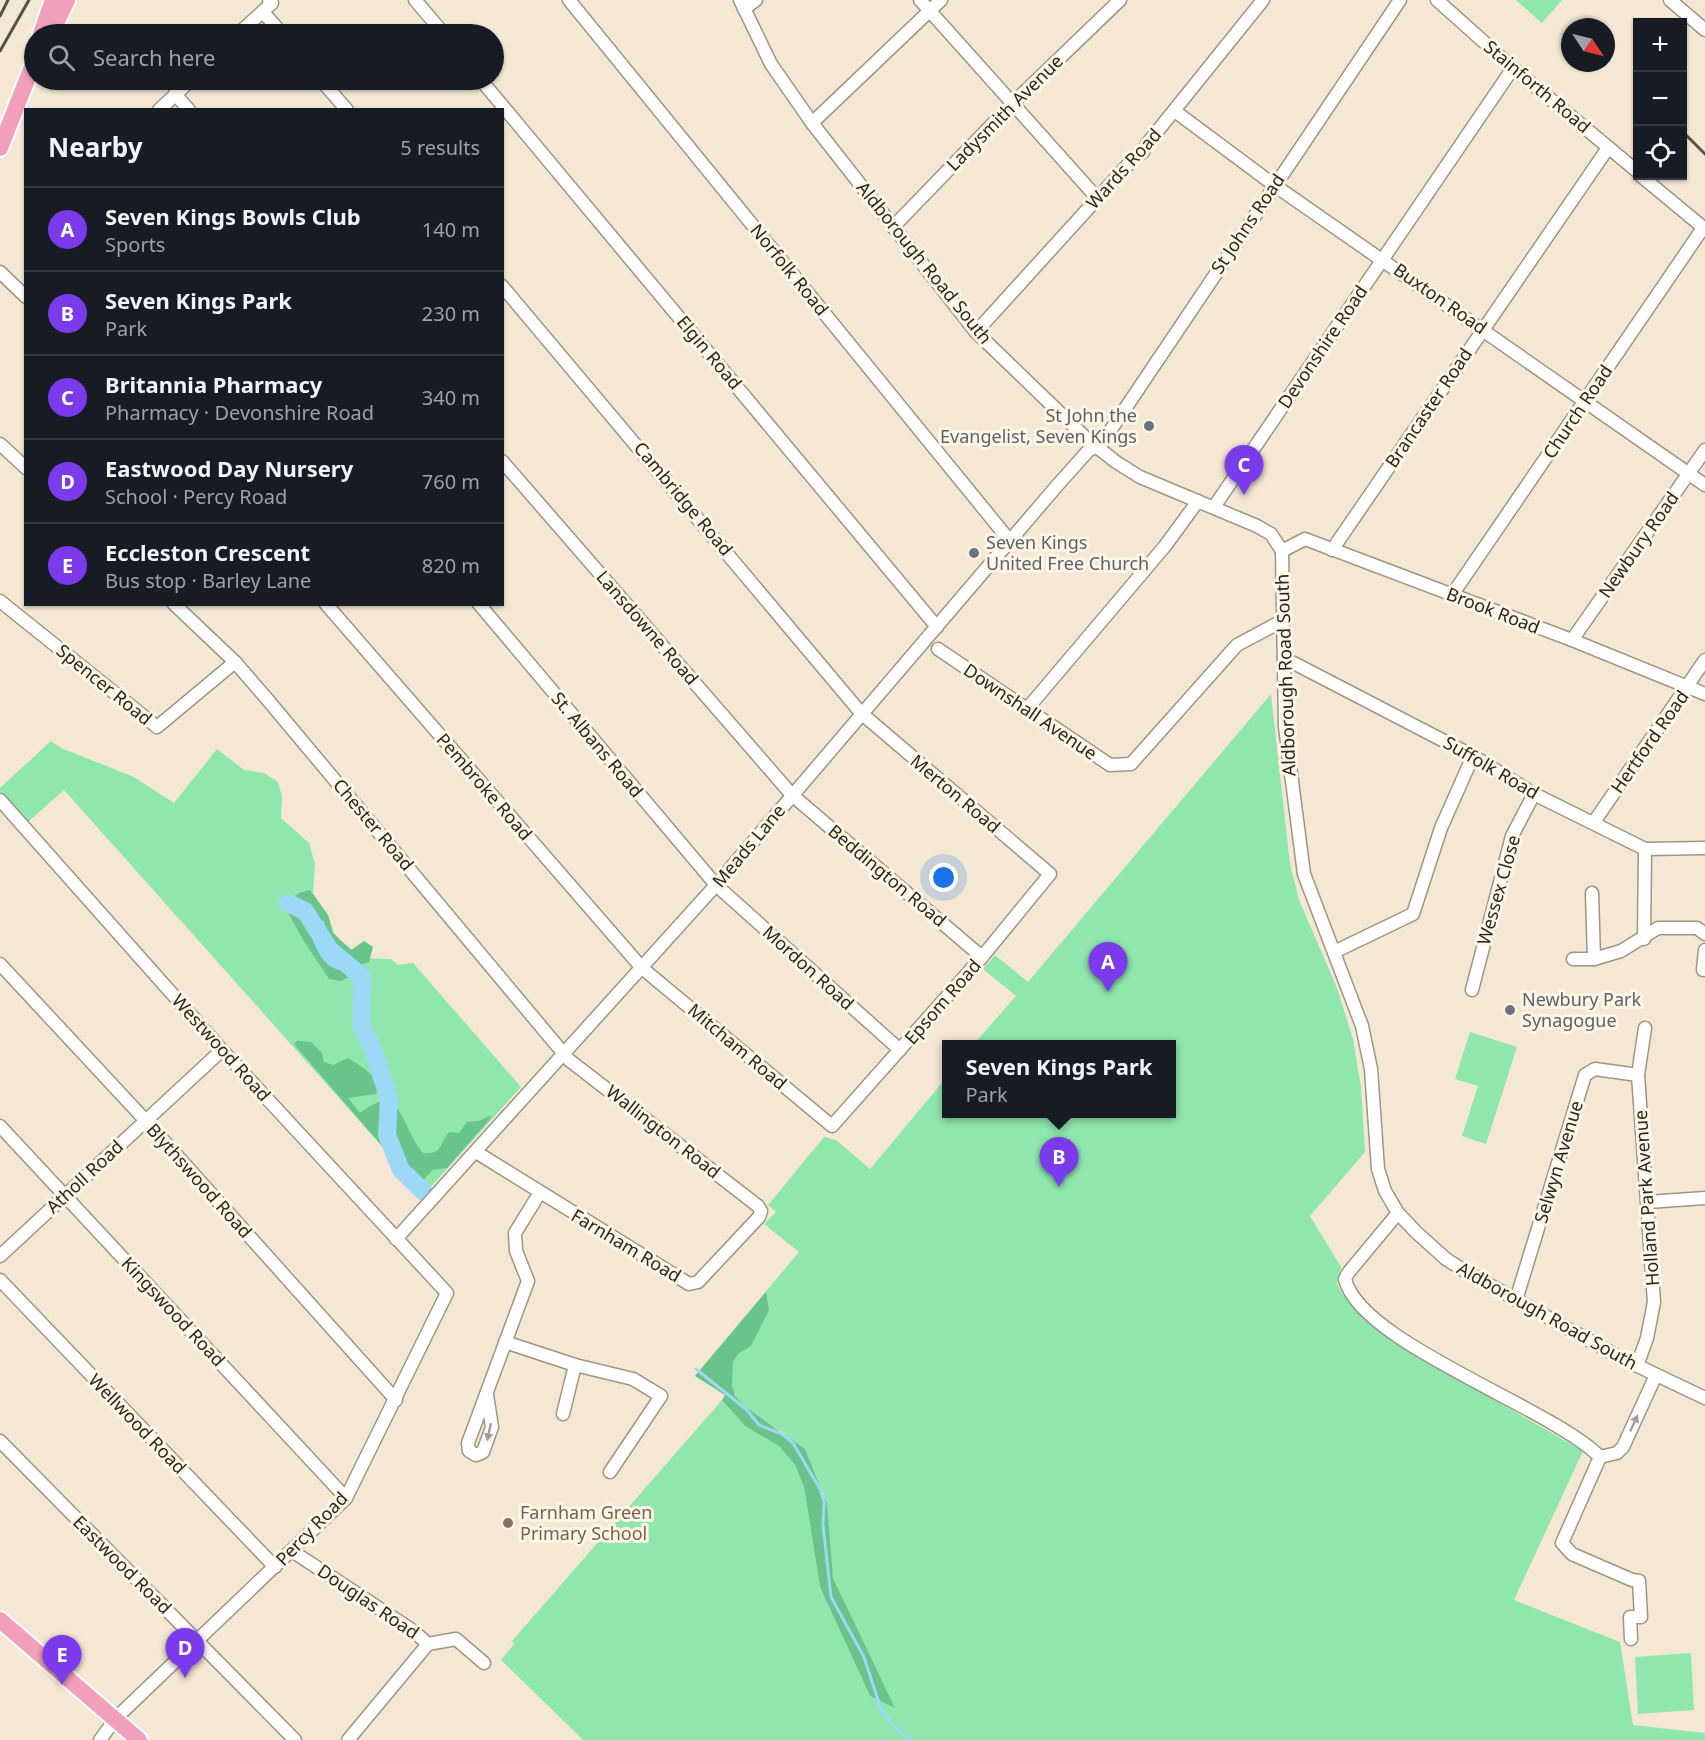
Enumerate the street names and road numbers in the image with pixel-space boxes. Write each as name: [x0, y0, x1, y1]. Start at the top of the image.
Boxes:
street label: Stainforth Road: [1479, 35, 1596, 138]
street label: Ladysmith Avenue: [941, 49, 1068, 176]
street label: Wards Road: [1080, 123, 1166, 214]
street label: St Johns Road: [1205, 169, 1289, 278]
street label: Aldborough Road South: [852, 176, 998, 349]
street label: Norfolk Road: [745, 219, 834, 320]
street label: Buxton Road: [1389, 257, 1492, 339]
street label: Devonshire Road: [1272, 280, 1372, 413]
street label: Elgin Road: [672, 310, 748, 394]
street label: Brancaster Road: [1379, 343, 1477, 472]
street label: Church Road: [1537, 360, 1617, 463]
street label: Cambridge Road: [629, 436, 738, 560]
street label: Newbury Road: [1593, 487, 1684, 602]
street label: Lansdowne Road: [591, 565, 704, 690]
street label: Aldborough Road South: [1269, 573, 1301, 777]
street label: Brook Road: [1443, 581, 1543, 639]
street label: Spencer Road: [52, 638, 157, 730]
street label: Downshall Avenue: [959, 658, 1102, 765]
street label: Hertford Road: [1605, 685, 1694, 798]
street label: St. Albans Road: [547, 687, 649, 802]
street label: Pembroke Road: [432, 728, 538, 845]
street label: Suffolk Road: [1439, 730, 1544, 804]
street label: Merton Road: [906, 749, 1006, 838]
street label: Chester Road: [328, 773, 419, 875]
street label: Meads Lane: [706, 799, 790, 892]
street label: Beddington Road: [824, 819, 952, 932]
street label: Wessex Close: [1471, 832, 1525, 948]
street label: Mordon Road: [758, 920, 860, 1015]
street label: Epsom Road: [899, 954, 986, 1049]
street label: Westwood Road: [167, 989, 276, 1106]
street label: Mitcham Road: [683, 998, 792, 1095]
street label: Wallington Road: [601, 1079, 726, 1183]
street label: Selwyn Avenue: [1528, 1097, 1588, 1226]
street label: Holland Park Avenue: [1628, 1109, 1664, 1287]
street label: Blythswood Road: [142, 1118, 258, 1243]
street label: Atholl Road: [41, 1134, 128, 1218]
street label: Farnham Road: [567, 1203, 686, 1287]
street label: Kingswood Road: [117, 1251, 231, 1371]
street label: Aldborough Road South: [1453, 1256, 1642, 1375]
street label: Wellwood Road: [84, 1368, 192, 1479]
street label: Percy Road: [270, 1486, 353, 1570]
street label: Eastwood Road: [68, 1510, 177, 1619]
street label: Douglas Road: [313, 1558, 424, 1644]

